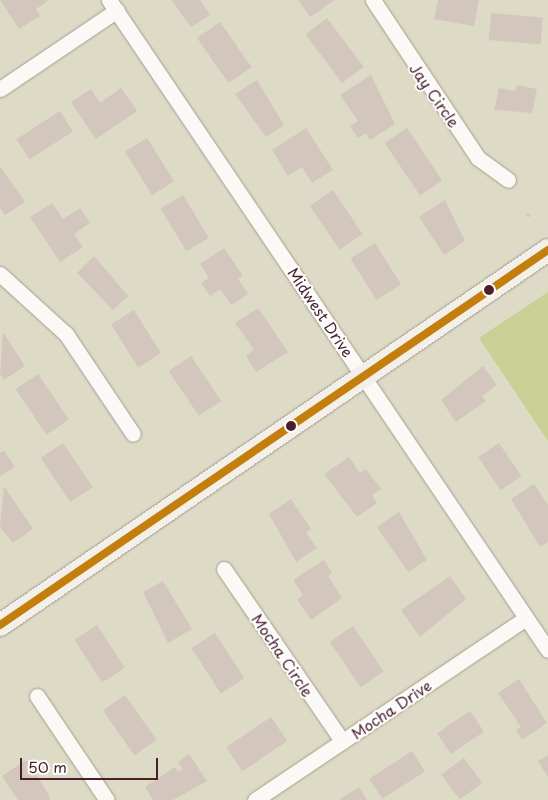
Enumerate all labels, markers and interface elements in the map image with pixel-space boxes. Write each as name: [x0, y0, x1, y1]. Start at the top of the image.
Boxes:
street label: Jay Circle: [406, 59, 464, 131]
street label: Midwest Drive: [285, 264, 357, 360]
unlabelled marker: [484, 285, 494, 295]
unlabelled marker: [286, 421, 296, 431]
street label: Mocha Circle: [249, 610, 317, 700]
street label: Mocha Drive: [348, 676, 434, 742]
scale bar: [22, 748, 160, 780]
text: 50 m: [28, 755, 67, 778]

